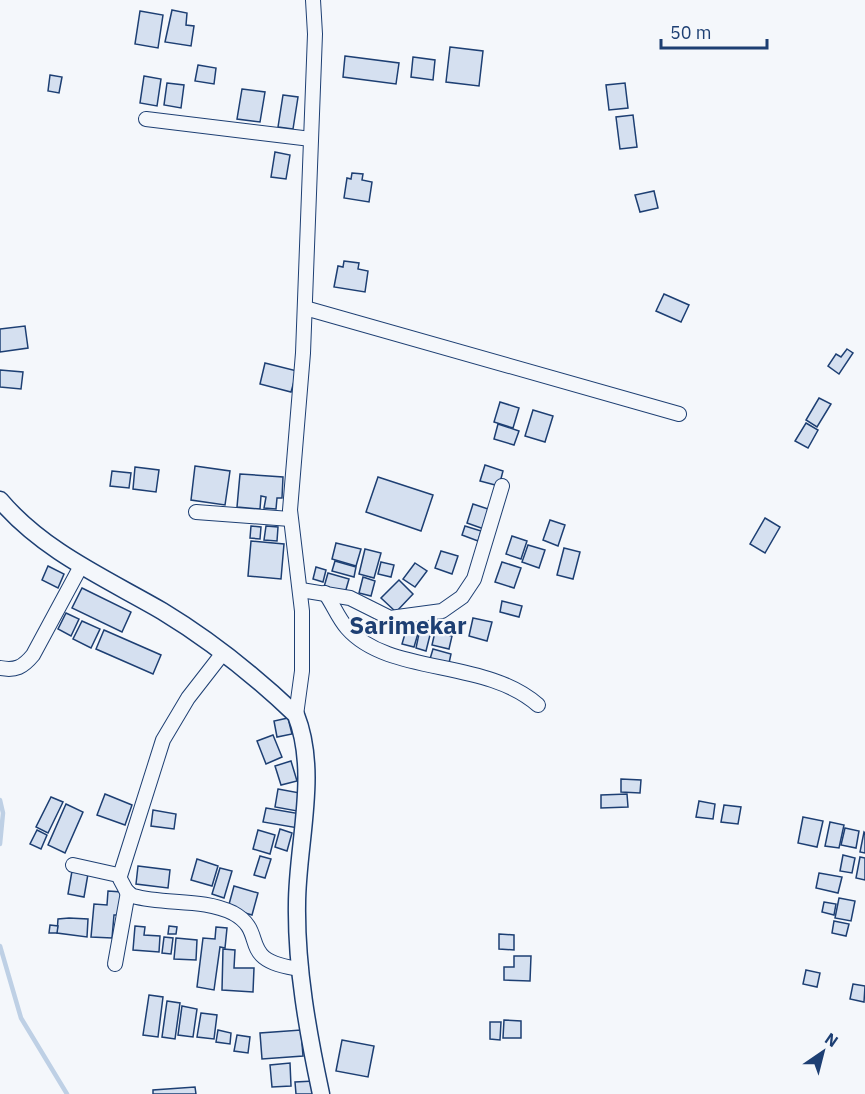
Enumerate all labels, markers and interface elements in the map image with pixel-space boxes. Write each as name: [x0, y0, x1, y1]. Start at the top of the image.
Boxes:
scale bar: [661, 12, 768, 50]
text: 50 m: [670, 21, 712, 44]
district label: Sarimekar: [349, 609, 467, 641]
north arrow: [793, 1022, 853, 1082]
text: N: [821, 1028, 842, 1051]

